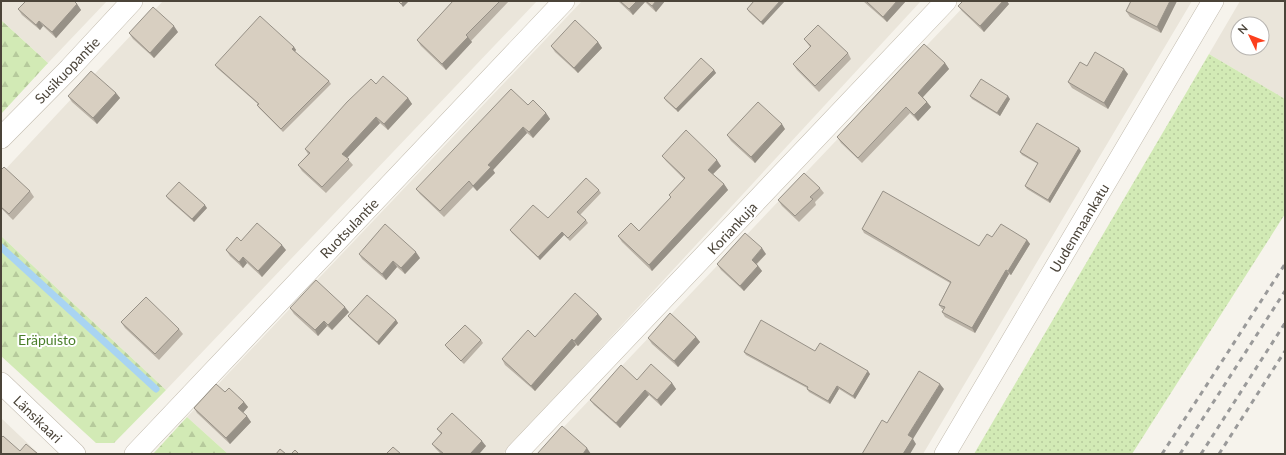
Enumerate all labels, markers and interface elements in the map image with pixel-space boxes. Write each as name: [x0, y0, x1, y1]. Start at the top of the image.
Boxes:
north arrow: [1230, 16, 1270, 56]
text: N: [1235, 21, 1250, 36]
street label: Susikuopantie: [31, 33, 103, 107]
street label: Uudenmaankatu: [1046, 180, 1112, 276]
street label: Ruotsulantie: [316, 194, 382, 262]
street label: Koriankuja: [704, 198, 760, 258]
park label: Eräpuisto: [18, 331, 76, 348]
street label: Länsikaari: [10, 392, 66, 446]

